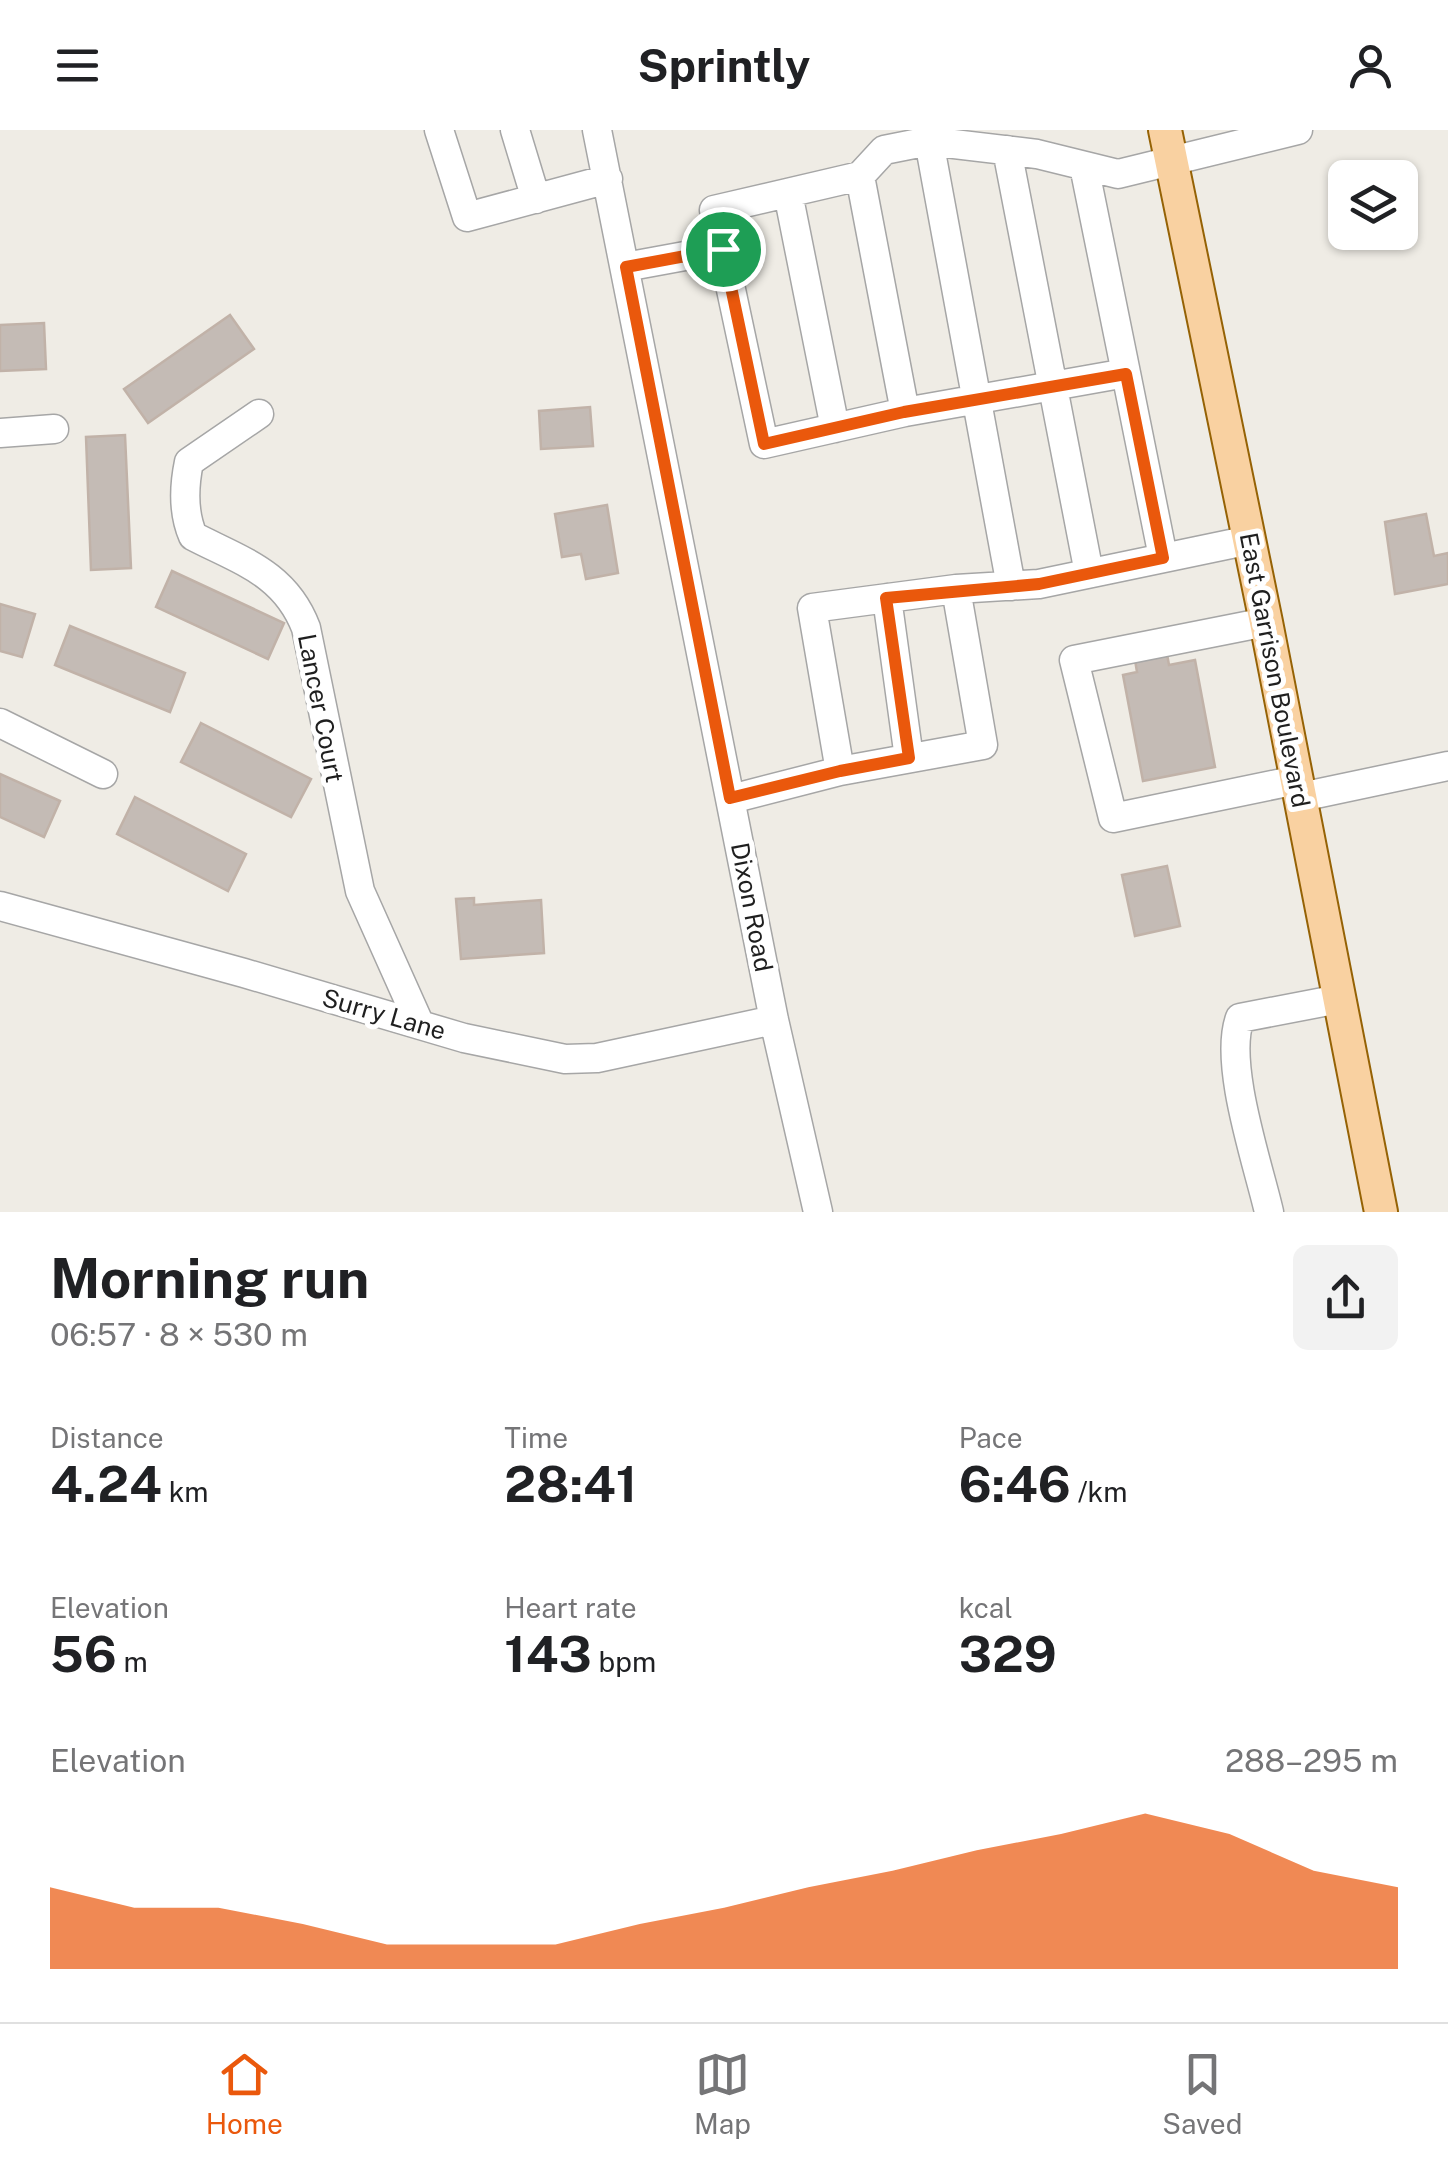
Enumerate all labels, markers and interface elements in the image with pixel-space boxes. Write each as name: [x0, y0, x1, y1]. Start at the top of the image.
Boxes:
icon: menu: [50, 38, 105, 93]
icon: person: [1343, 38, 1398, 93]
text: Sprintly: [638, 39, 810, 92]
map controls: [1328, 160, 1418, 250]
button: layers: [1328, 160, 1418, 250]
pin: [681, 207, 766, 292]
icon: arrive: [696, 222, 751, 277]
street label: East Garrison Boulevard: [1234, 530, 1316, 810]
street label: Lancer Court: [292, 631, 350, 785]
street label: Dixon Road: [725, 840, 779, 974]
street label: Surry Lane: [319, 982, 449, 1046]
button: share: [1293, 1245, 1398, 1350]
text: Morning run: [50, 1246, 369, 1310]
text: 06:57 · 8 × 530 m: [50, 1316, 308, 1353]
text: Distance: [50, 1421, 164, 1454]
text: Time: [504, 1421, 568, 1454]
text: Pace: [959, 1421, 1023, 1454]
text: 4.24: [50, 1454, 162, 1513]
text: 28:41: [504, 1454, 637, 1513]
text: 6:46: [959, 1454, 1071, 1513]
text: km: [162, 1475, 209, 1508]
text: /km: [1071, 1475, 1127, 1508]
text: Elevation: [50, 1591, 169, 1624]
text: Heart rate: [504, 1591, 637, 1624]
text: kcal: [959, 1591, 1013, 1624]
text: 56: [50, 1624, 117, 1683]
text: 143: [504, 1624, 592, 1683]
text: 329: [959, 1624, 1057, 1683]
text: m: [117, 1645, 148, 1678]
text: bpm: [592, 1645, 656, 1678]
text: Elevation: [50, 1742, 186, 1779]
text: 288–295 m: [1225, 1742, 1398, 1779]
tab: Home: [206, 2047, 283, 2140]
tab: Map: [694, 2047, 751, 2140]
tab: Saved: [1162, 2047, 1242, 2140]

